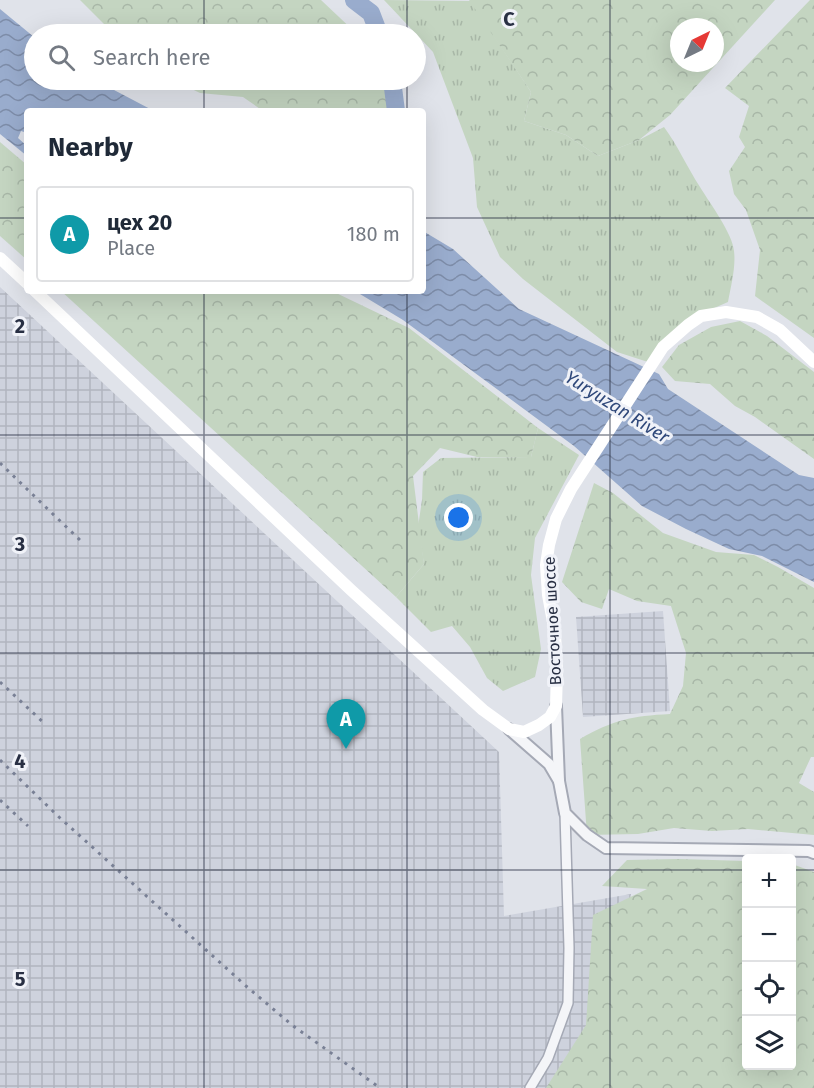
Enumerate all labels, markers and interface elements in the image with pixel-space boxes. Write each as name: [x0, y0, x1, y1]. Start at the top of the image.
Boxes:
text: C: [503, 7, 515, 31]
north arrow: [670, 18, 724, 72]
search box: [24, 24, 426, 90]
icon: search: [45, 41, 78, 74]
text: Search here: [93, 44, 211, 71]
text: Nearby: [48, 132, 133, 163]
text: цех 20: [107, 209, 172, 236]
text: A: [64, 222, 75, 246]
text: 180 m: [347, 222, 400, 246]
text: Place: [107, 236, 155, 260]
text: 2: [15, 314, 25, 338]
water label: Yuryuzan River: [561, 366, 674, 448]
your location: [444, 503, 473, 532]
text: 3: [14, 532, 25, 556]
street label: Восточное шоссе: [540, 556, 565, 686]
pin: A: [326, 700, 366, 749]
text: 4: [14, 749, 26, 773]
map controls: [742, 854, 796, 1070]
button: +: [742, 854, 796, 908]
button: −: [742, 908, 796, 962]
button: locate: [742, 962, 796, 1016]
text: 5: [15, 967, 26, 991]
button: layers: [742, 1016, 796, 1070]

